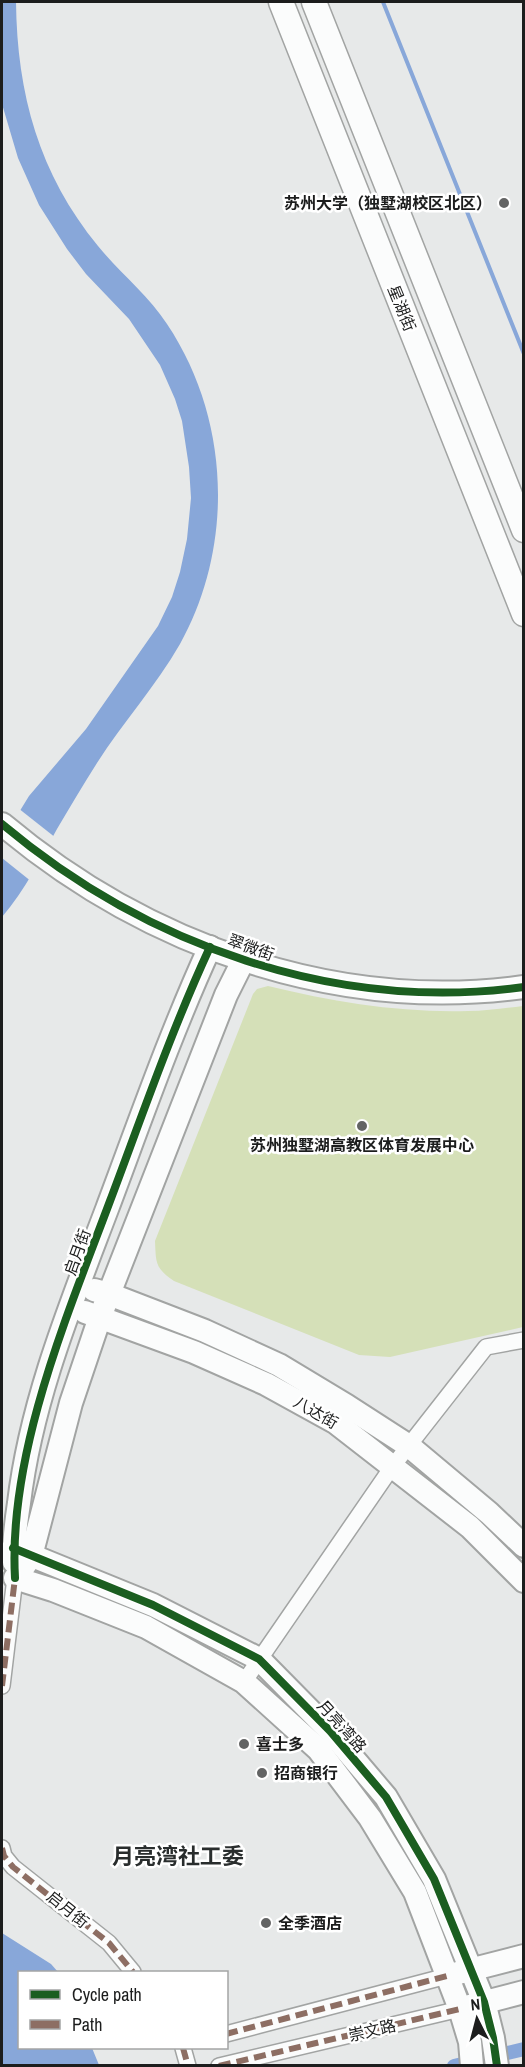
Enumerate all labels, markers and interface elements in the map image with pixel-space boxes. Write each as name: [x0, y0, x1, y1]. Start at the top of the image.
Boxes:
place label: 苏州大学（独墅湖校区北区）: [284, 192, 492, 214]
marker: 苏州大学（独墅湖校区北区）: [497, 196, 511, 210]
street label: 星湖街: [383, 282, 421, 334]
street label: 翠微街: [225, 928, 277, 966]
marker: 苏州独墅湖高教区体育发展中心: [355, 1119, 369, 1133]
place label: 苏州独墅湖高教区体育发展中心: [250, 1134, 474, 1156]
street label: 启月街: [58, 1226, 96, 1278]
street label: 八达街: [290, 1390, 342, 1434]
street label: 月亮湾路: [312, 1695, 372, 1757]
place label: 喜士多: [256, 1733, 304, 1755]
marker: 喜士多: [237, 1737, 251, 1751]
place label: 招商银行: [274, 1762, 338, 1784]
marker: 招商银行: [255, 1766, 269, 1780]
district label: 月亮湾社工委: [112, 1841, 244, 1871]
street label: 启月街: [42, 1885, 94, 1933]
place label: 全季酒店: [278, 1912, 342, 1934]
marker: 全季酒店: [259, 1916, 273, 1930]
legend: [18, 1971, 228, 2049]
text: Cycle path: [72, 1982, 142, 2007]
north arrow: [447, 1989, 507, 2049]
text: N: [470, 1993, 481, 2016]
text: Path: [72, 2012, 102, 2037]
street label: 崇文路: [346, 2014, 398, 2046]

